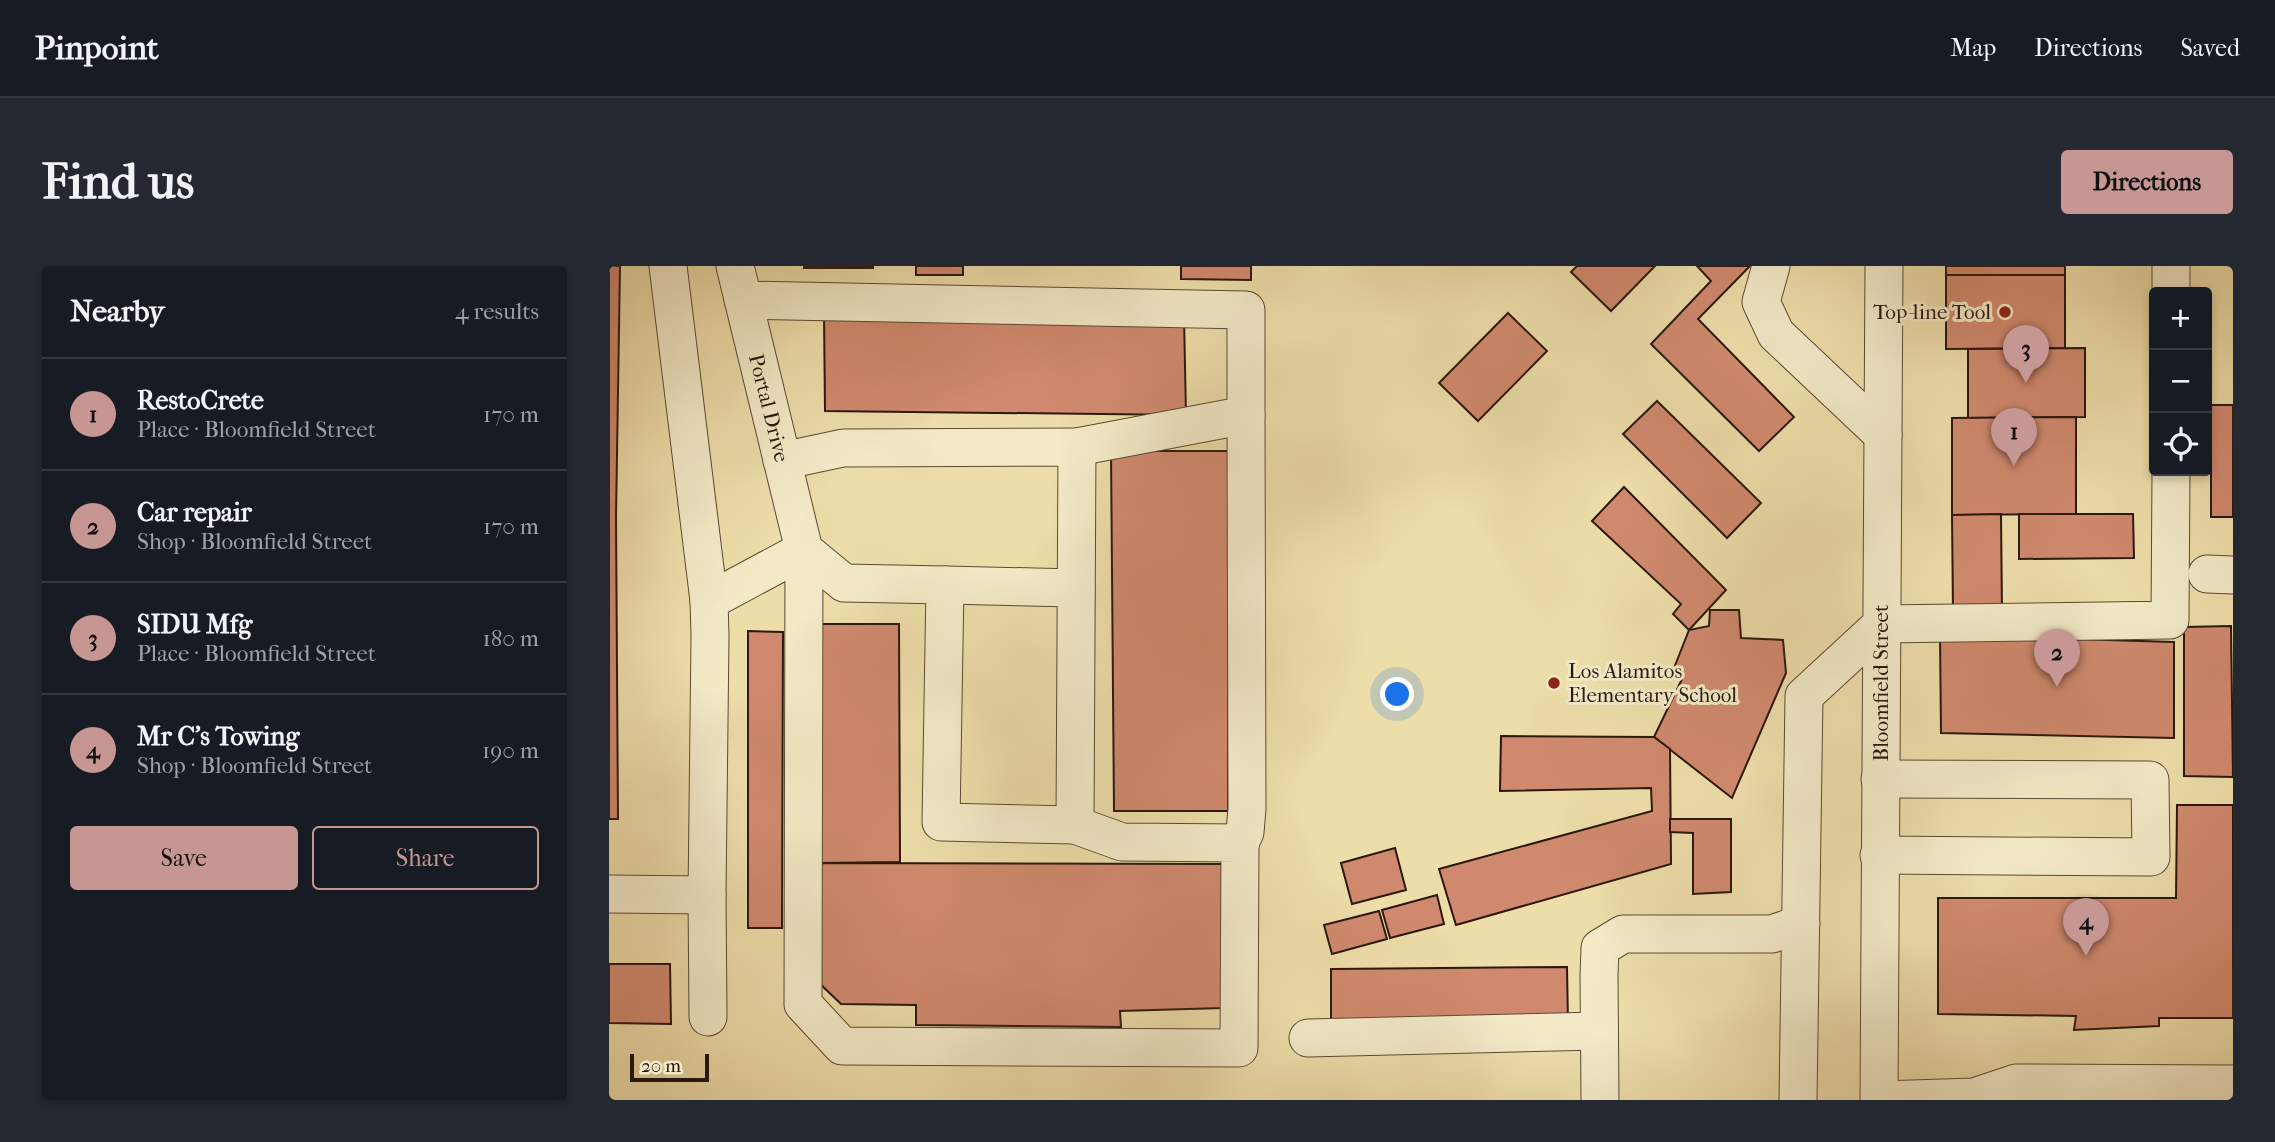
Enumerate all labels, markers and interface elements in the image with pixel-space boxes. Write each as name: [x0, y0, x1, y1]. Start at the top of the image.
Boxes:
text: Pinpoint: [35, 29, 159, 68]
text: Map: [1950, 34, 1996, 62]
text: Directions: [2034, 34, 2142, 62]
text: Saved: [2180, 34, 2240, 62]
button: Directions: [2061, 150, 2233, 214]
text: Find us: [42, 153, 194, 211]
map controls: [2149, 287, 2212, 476]
button: +: [2149, 287, 2212, 350]
text: Nearby: [70, 294, 165, 329]
text: 4 results: [455, 298, 539, 325]
place label: Top-line Tool: [1873, 300, 1991, 324]
marker: Top-line Tool: [1997, 304, 2013, 320]
pin: 3: [2003, 325, 2049, 383]
button: −: [2149, 350, 2212, 413]
street label: Portal Drive: [744, 351, 794, 465]
text: RestoCrete: [137, 385, 264, 416]
text: 1: [89, 401, 97, 428]
text: 170 m: [483, 401, 539, 428]
pin: 1: [1991, 408, 2037, 466]
button: locate: [2149, 413, 2212, 476]
text: Place · Bloomfield Street: [137, 416, 376, 443]
text: Car repair: [137, 497, 252, 528]
text: 2: [87, 513, 99, 540]
text: 170 m: [483, 513, 539, 540]
text: Shop · Bloomfield Street: [137, 528, 372, 555]
street label: Bloomfield Street: [1869, 604, 1893, 762]
text: SIDU Mfg: [137, 609, 252, 640]
text: 3: [88, 625, 98, 652]
text: 180 m: [482, 625, 539, 652]
pin: 2: [2034, 629, 2080, 687]
text: Place · Bloomfield Street: [137, 640, 376, 667]
place label: Los Alamitos Elementary School: [1568, 659, 1737, 707]
marker: Los Alamitos Elementary School: [1546, 675, 1562, 691]
your location: [1380, 677, 1414, 711]
text: Mr C's Towing: [137, 721, 299, 752]
text: 4: [86, 737, 100, 764]
text: 190 m: [482, 737, 539, 764]
text: Shop · Bloomfield Street: [137, 752, 372, 779]
button: Save: [70, 826, 298, 890]
button: Share: [312, 826, 539, 890]
pin: 4: [2063, 898, 2109, 956]
scale bar: [630, 1051, 709, 1083]
text: 20 m: [641, 1055, 681, 1077]

